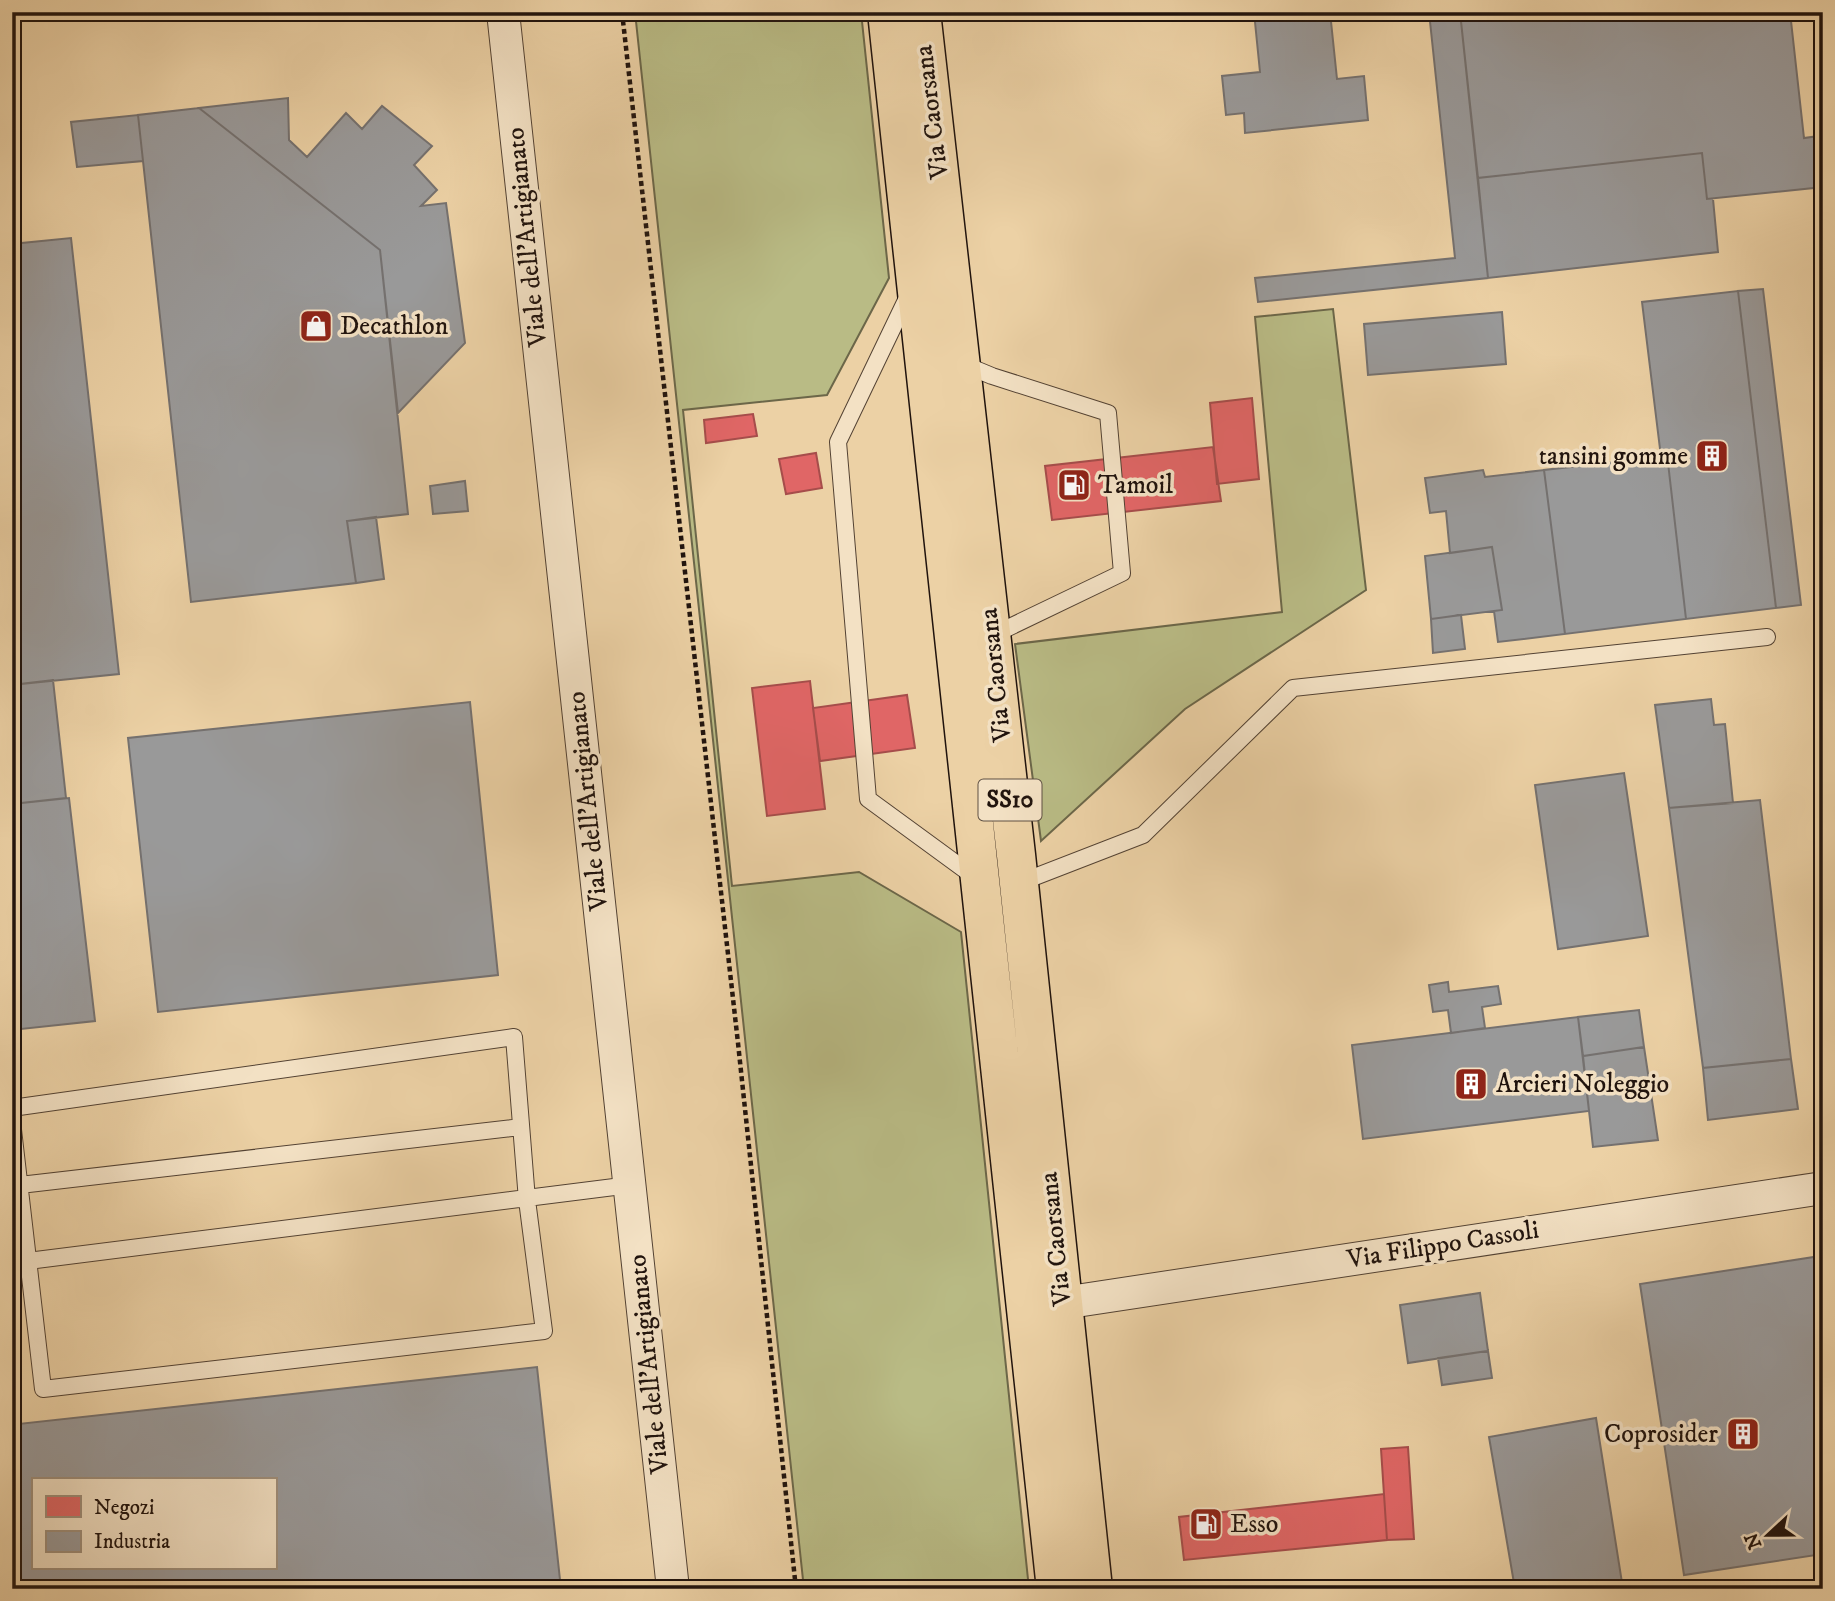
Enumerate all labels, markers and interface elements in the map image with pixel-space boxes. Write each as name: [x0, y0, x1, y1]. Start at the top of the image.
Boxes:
street label: Via Caorsana: [907, 43, 957, 182]
street label: Viale dell'Artigianato: [499, 126, 555, 349]
shop icon: Decathlon: [297, 307, 335, 345]
place label: Decathlon: [340, 310, 449, 343]
building icon: tansini gomme: [1693, 437, 1731, 475]
place label: tansini gomme: [1539, 440, 1688, 473]
fuel station icon: Tamoil: [1055, 466, 1093, 504]
place label: Tamoil: [1098, 469, 1173, 502]
street label: Via Caorsana: [973, 606, 1020, 745]
street label: Viale dell'Artigianato: [560, 690, 616, 913]
road number: SS10: [978, 780, 1042, 820]
building icon: Arcieri Noleggio: [1452, 1065, 1490, 1103]
place label: Arcieri Noleggio: [1496, 1068, 1669, 1101]
street label: Via Caorsana: [1033, 1170, 1080, 1309]
street label: Via Filippo Cassoli: [1344, 1214, 1541, 1277]
street label: Viale dell'Artigianato: [621, 1253, 677, 1476]
building icon: Coprosider: [1724, 1415, 1762, 1453]
place label: Coprosider: [1604, 1418, 1718, 1451]
legend: [32, 1478, 276, 1570]
text: Negozi: [94, 1495, 155, 1521]
north arrow: [1734, 1500, 1804, 1570]
fuel station icon: Esso: [1187, 1505, 1225, 1543]
place label: Esso: [1230, 1508, 1278, 1541]
text: Industria: [94, 1529, 170, 1555]
text: N: [1740, 1529, 1767, 1552]

